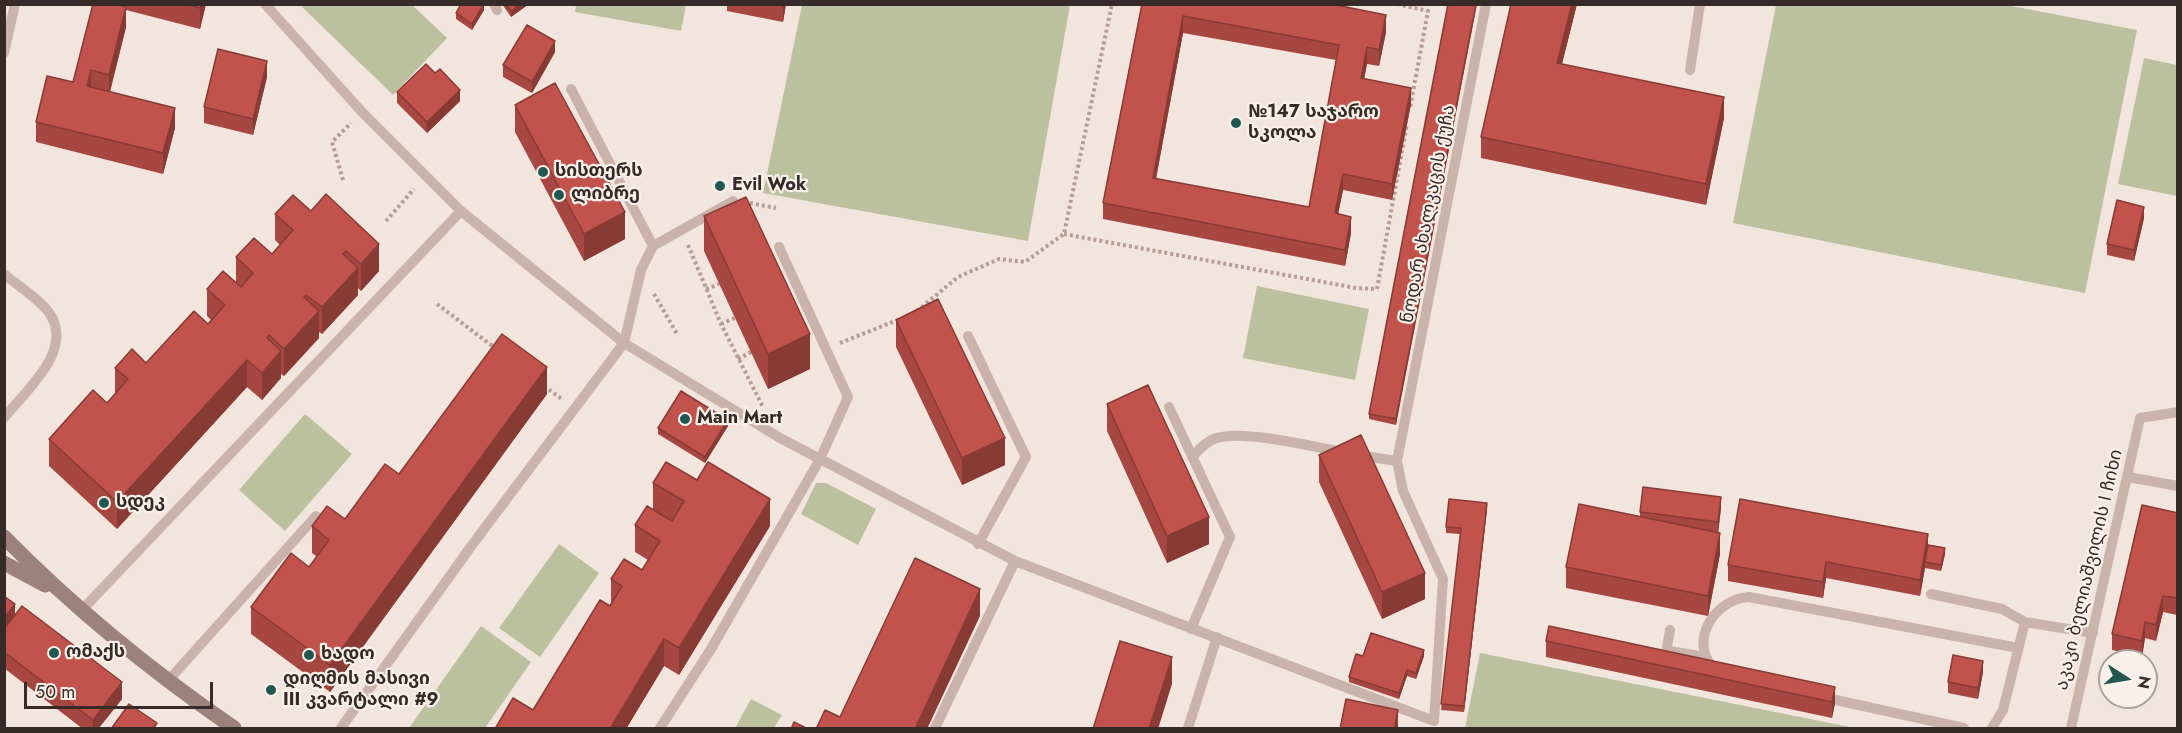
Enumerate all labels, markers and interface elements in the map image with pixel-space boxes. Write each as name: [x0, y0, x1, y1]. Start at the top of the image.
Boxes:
place label: №147 საჯარო სკოლა: [1248, 102, 1379, 144]
street label: ნოდარ ახალკაცის ქუჩა: [1397, 103, 1461, 325]
marker: №147 საჯარო სკოლა: [1229, 116, 1243, 130]
place label: სისთერს: [555, 161, 643, 183]
marker: სისთერს: [536, 165, 550, 179]
place label: Evil Wok: [732, 175, 806, 197]
marker: Evil Wok: [713, 179, 727, 193]
place label: ლიბრე: [571, 184, 640, 206]
marker: ლიბრე: [552, 188, 566, 202]
place label: Main Mart: [697, 408, 782, 430]
marker: Main Mart: [678, 412, 692, 426]
street label: აკაკი ბელიაშვილის I ჩიხი: [2052, 448, 2128, 692]
place label: სდეკ: [116, 492, 165, 514]
marker: სდეკ: [97, 496, 111, 510]
place label: ომაქს: [66, 642, 125, 664]
place label: ხადო: [321, 644, 375, 666]
marker: ომაქს: [47, 646, 61, 660]
marker: ხადო: [302, 648, 316, 662]
north arrow: [2098, 649, 2158, 709]
place label: დიღმის მასივი III კვარტალი #9: [283, 669, 438, 712]
scale bar: [27, 670, 216, 708]
text: N: [2132, 674, 2157, 691]
text: 50 m: [35, 679, 75, 705]
marker: დიღმის მასივი III კვარტალი #9: [264, 683, 278, 697]

